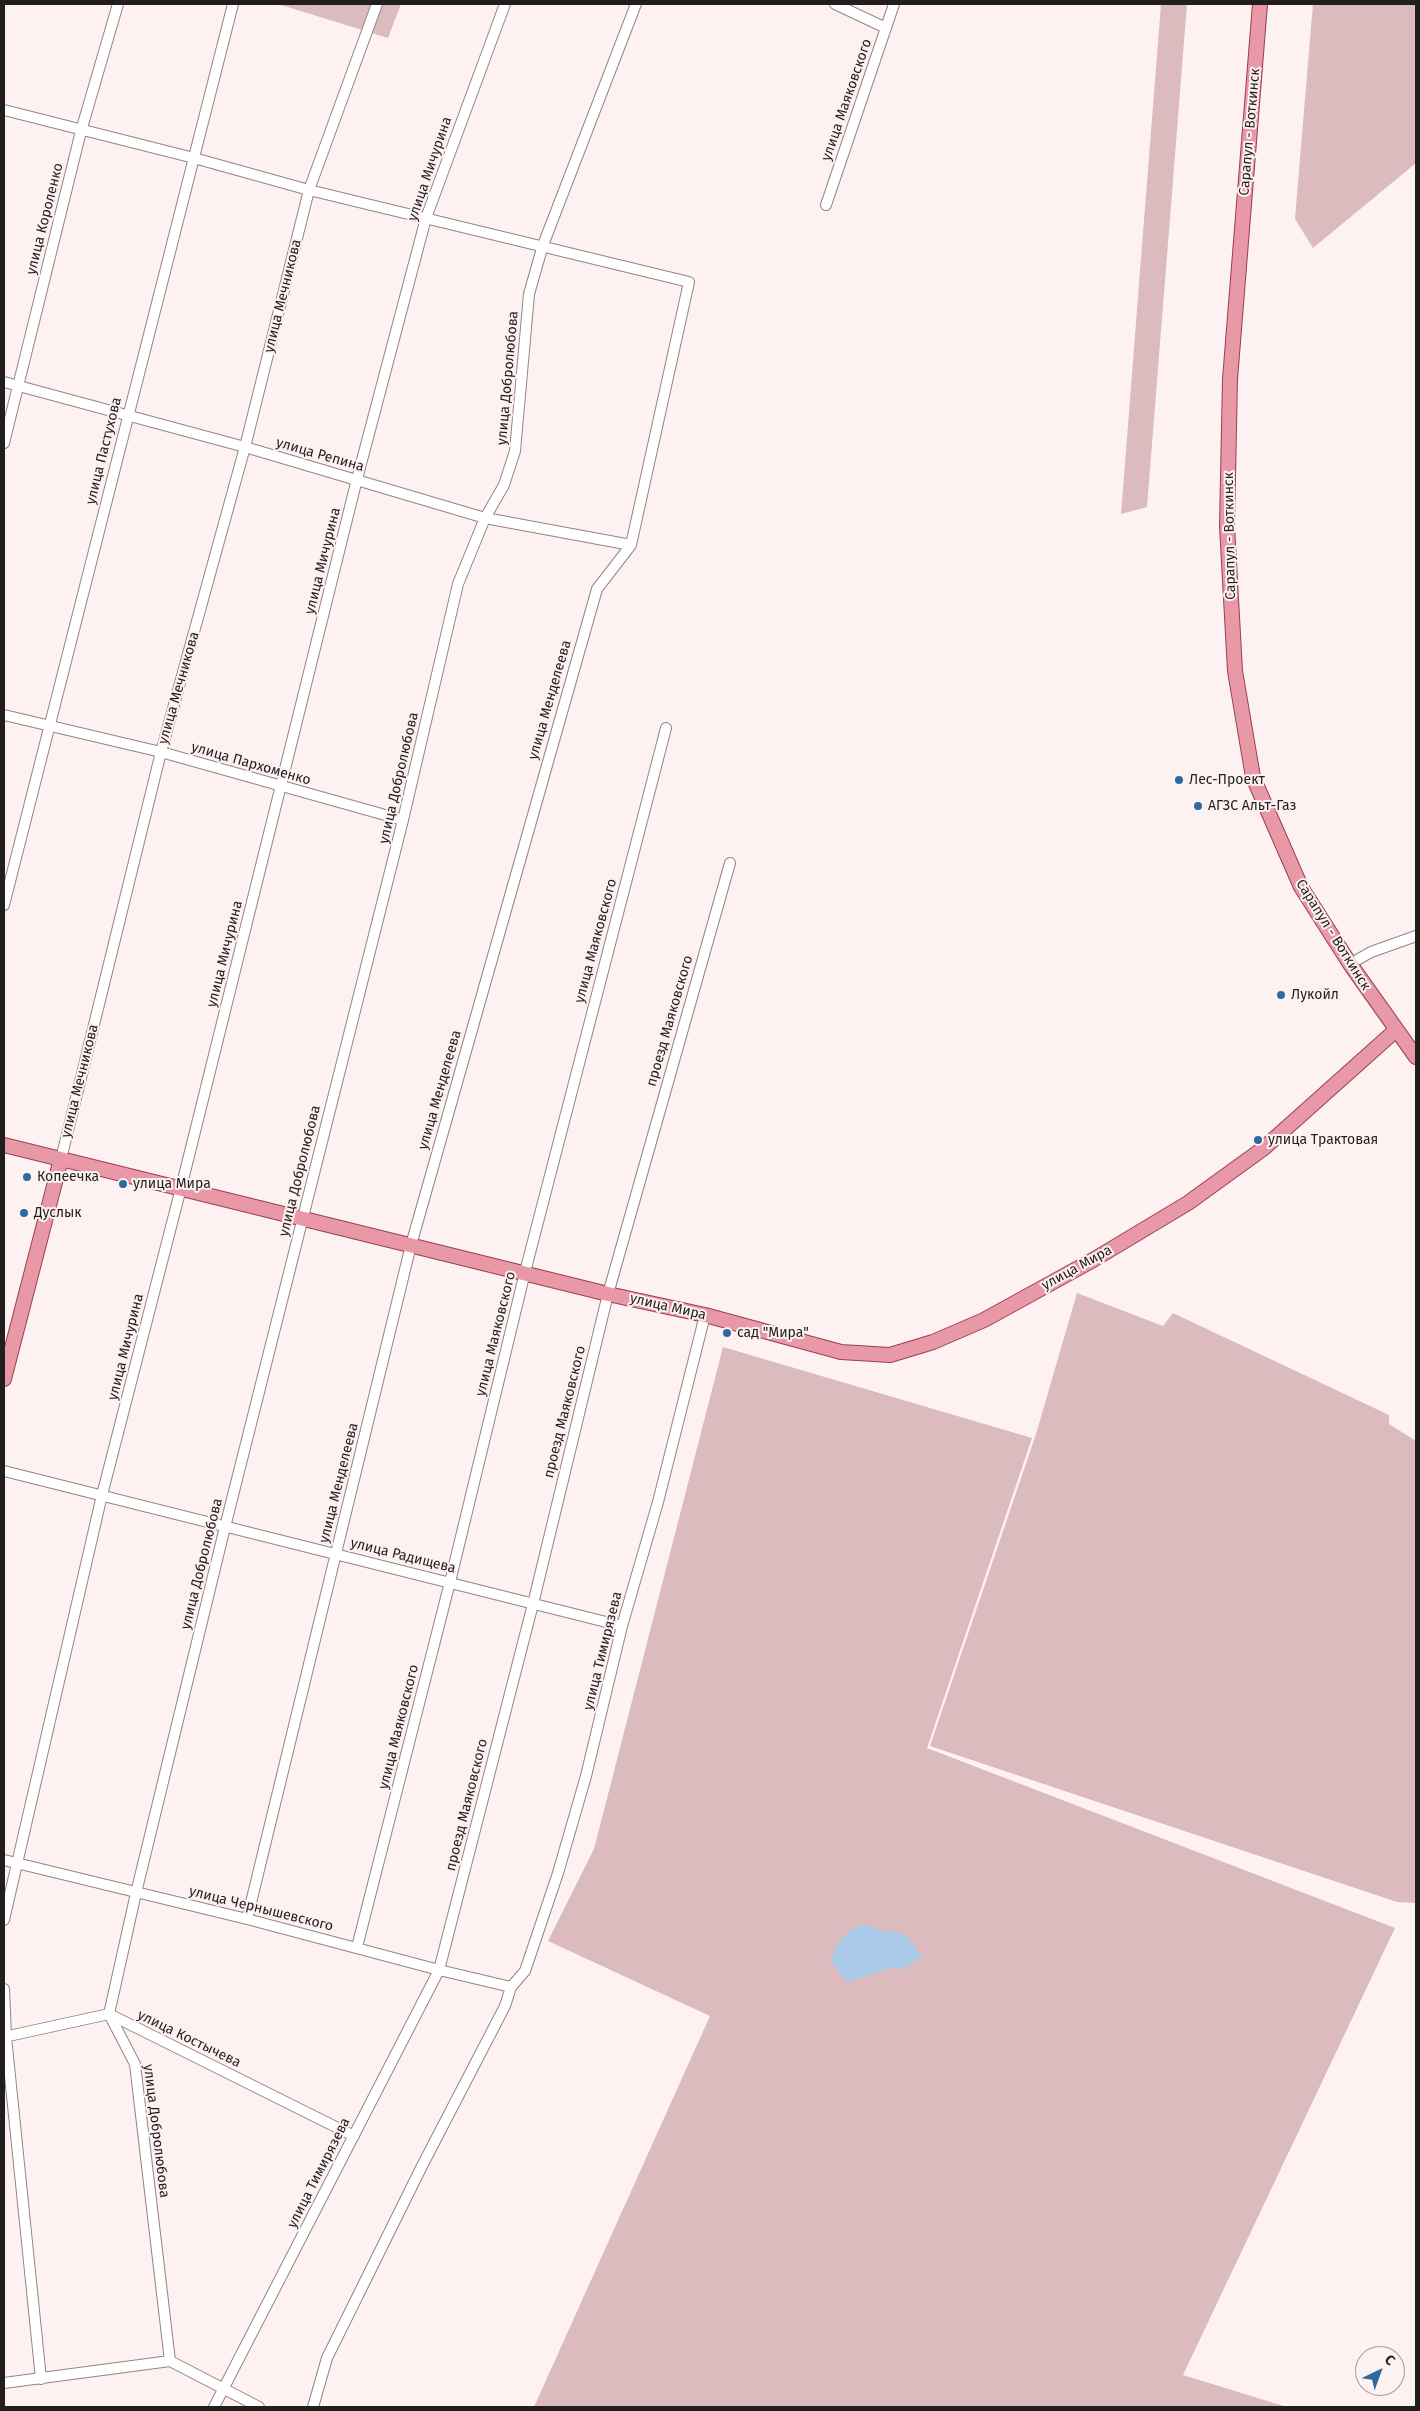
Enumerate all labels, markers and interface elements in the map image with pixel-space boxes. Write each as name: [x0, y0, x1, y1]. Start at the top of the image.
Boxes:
street label: улица Маяковского: [818, 37, 876, 163]
street label: Сарапул - Воткинск: [1236, 68, 1264, 196]
street label: улица Мичурина: [404, 115, 456, 223]
street label: улица Короленко: [23, 161, 67, 277]
street label: улица Мечникова: [261, 238, 305, 354]
street label: улица Добролюбова: [494, 310, 522, 446]
street label: улица Пастухова: [83, 396, 125, 506]
street label: улица Репина: [274, 434, 366, 476]
street label: Сарапул - Воткинск: [1220, 472, 1240, 600]
street label: улица Мичурина: [302, 506, 344, 616]
street label: улица Мечникова: [155, 630, 203, 746]
street label: улица Менделеева: [525, 638, 575, 762]
street label: улица Добролюбова: [376, 711, 422, 845]
street label: улица Пархоменко: [189, 739, 313, 789]
place label: Лес-Проект: [1189, 772, 1265, 788]
marker: Лес-Проект: [1173, 774, 1185, 786]
place label: АГЗС Альт-Газ: [1208, 798, 1297, 814]
marker: АГЗС Альт-Газ: [1192, 800, 1204, 812]
street label: Сарапул - Воткинск: [1292, 876, 1374, 994]
street label: улица Маяковского: [571, 877, 621, 1005]
street label: улица Мичурина: [204, 899, 246, 1009]
street label: проезд Маяковского: [643, 953, 697, 1089]
place label: Лукойл: [1291, 987, 1339, 1003]
marker: Лукойл: [1275, 989, 1287, 1001]
street label: улица Мечникова: [58, 1023, 102, 1139]
street label: улица Менделеева: [415, 1028, 465, 1152]
street label: улица Добролюбова: [276, 1104, 324, 1238]
place label: улица Трактовая: [1268, 1132, 1378, 1148]
marker: улица Трактовая: [1252, 1134, 1264, 1146]
place label: Копеечка: [37, 1169, 99, 1185]
marker: Копеечка: [21, 1171, 33, 1183]
place label: улица Мира: [133, 1176, 211, 1192]
marker: улица Мира: [117, 1178, 129, 1190]
place label: Дуслык: [34, 1205, 82, 1221]
marker: Дуслык: [18, 1207, 30, 1219]
street label: улица Мира: [1039, 1242, 1115, 1294]
street label: улица Маяковского: [472, 1270, 520, 1398]
street label: улица Мира: [628, 1290, 708, 1324]
street label: улица Мичурина: [105, 1292, 147, 1402]
place label: сад "Мира": [737, 1325, 809, 1341]
marker: сад "Мира": [721, 1327, 733, 1339]
street label: проезд Маяковского: [540, 1344, 590, 1480]
street label: улица Менделеева: [316, 1421, 362, 1545]
street label: улица Добролюбова: [178, 1497, 226, 1631]
street label: улица Радищева: [349, 1535, 457, 1577]
street label: улица Тимирязева: [580, 1590, 626, 1712]
street label: улица Маяковского: [375, 1663, 423, 1791]
street label: проезд Маяковского: [442, 1737, 492, 1873]
street label: улица Чернышевского: [187, 1883, 335, 1935]
street label: улица Костычева: [135, 2007, 243, 2071]
street label: улица Добролюбова: [139, 2063, 173, 2199]
street label: улица Тимирязева: [284, 2115, 354, 2231]
north arrow: [1355, 2346, 1405, 2396]
text: С: [1381, 2351, 1398, 2369]

